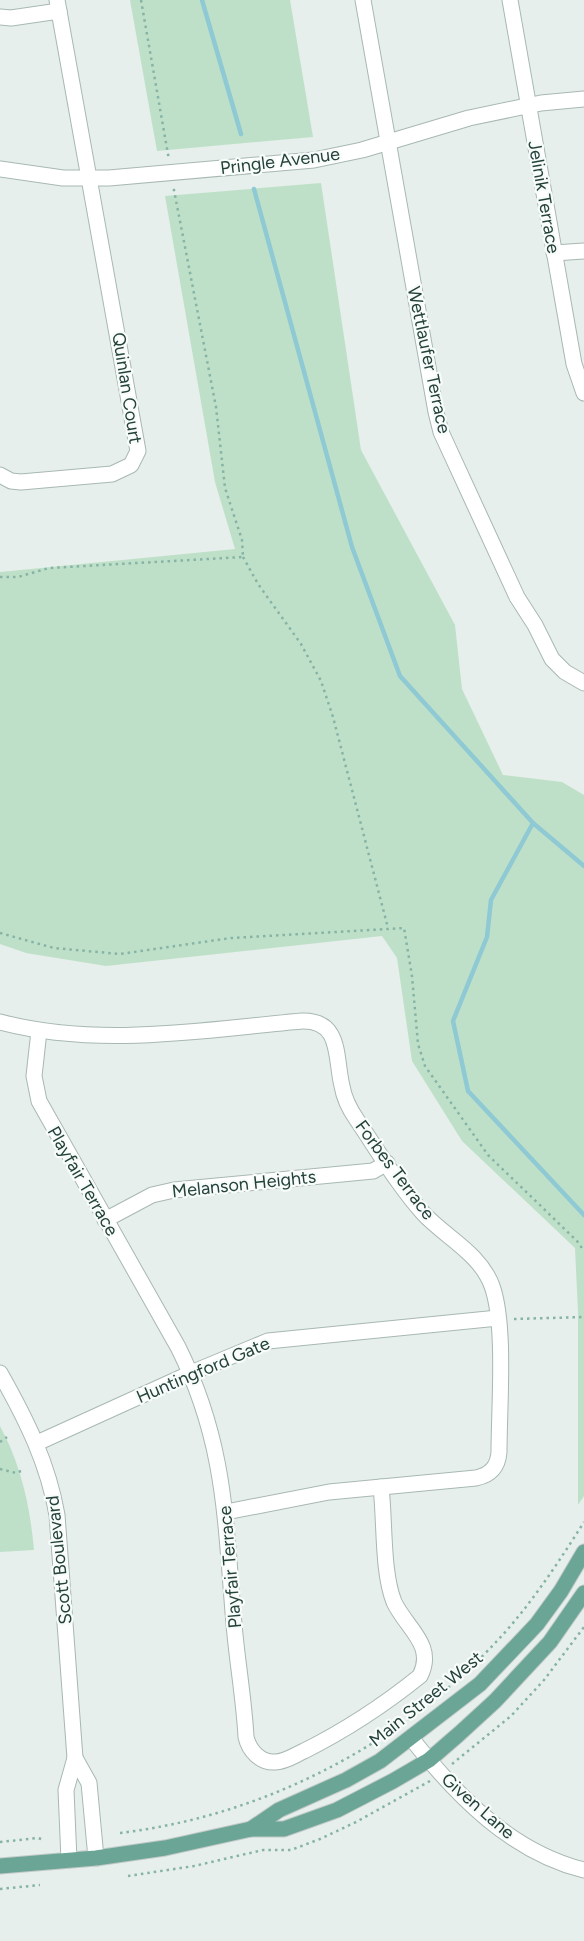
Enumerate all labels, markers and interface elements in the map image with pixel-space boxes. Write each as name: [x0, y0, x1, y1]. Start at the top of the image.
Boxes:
street label: Jelinik Terrace: [523, 139, 565, 255]
street label: Pringle Avenue: [219, 143, 341, 179]
street label: Wettlaufer Terrace: [403, 285, 455, 436]
street label: Quinlan Court: [107, 331, 147, 445]
street label: Forbes Terrace: [350, 1116, 440, 1224]
street label: Playfair Terrace: [43, 1122, 123, 1240]
street label: Melanson Heights: [171, 1165, 317, 1203]
street label: Huntingford Gate: [133, 1332, 273, 1408]
street label: Scott Boulevard: [41, 1495, 77, 1625]
street label: Playfair Terrace: [214, 1505, 246, 1629]
street label: Main Street West: [365, 1646, 487, 1751]
street label: Given Lane: [437, 1768, 519, 1844]

